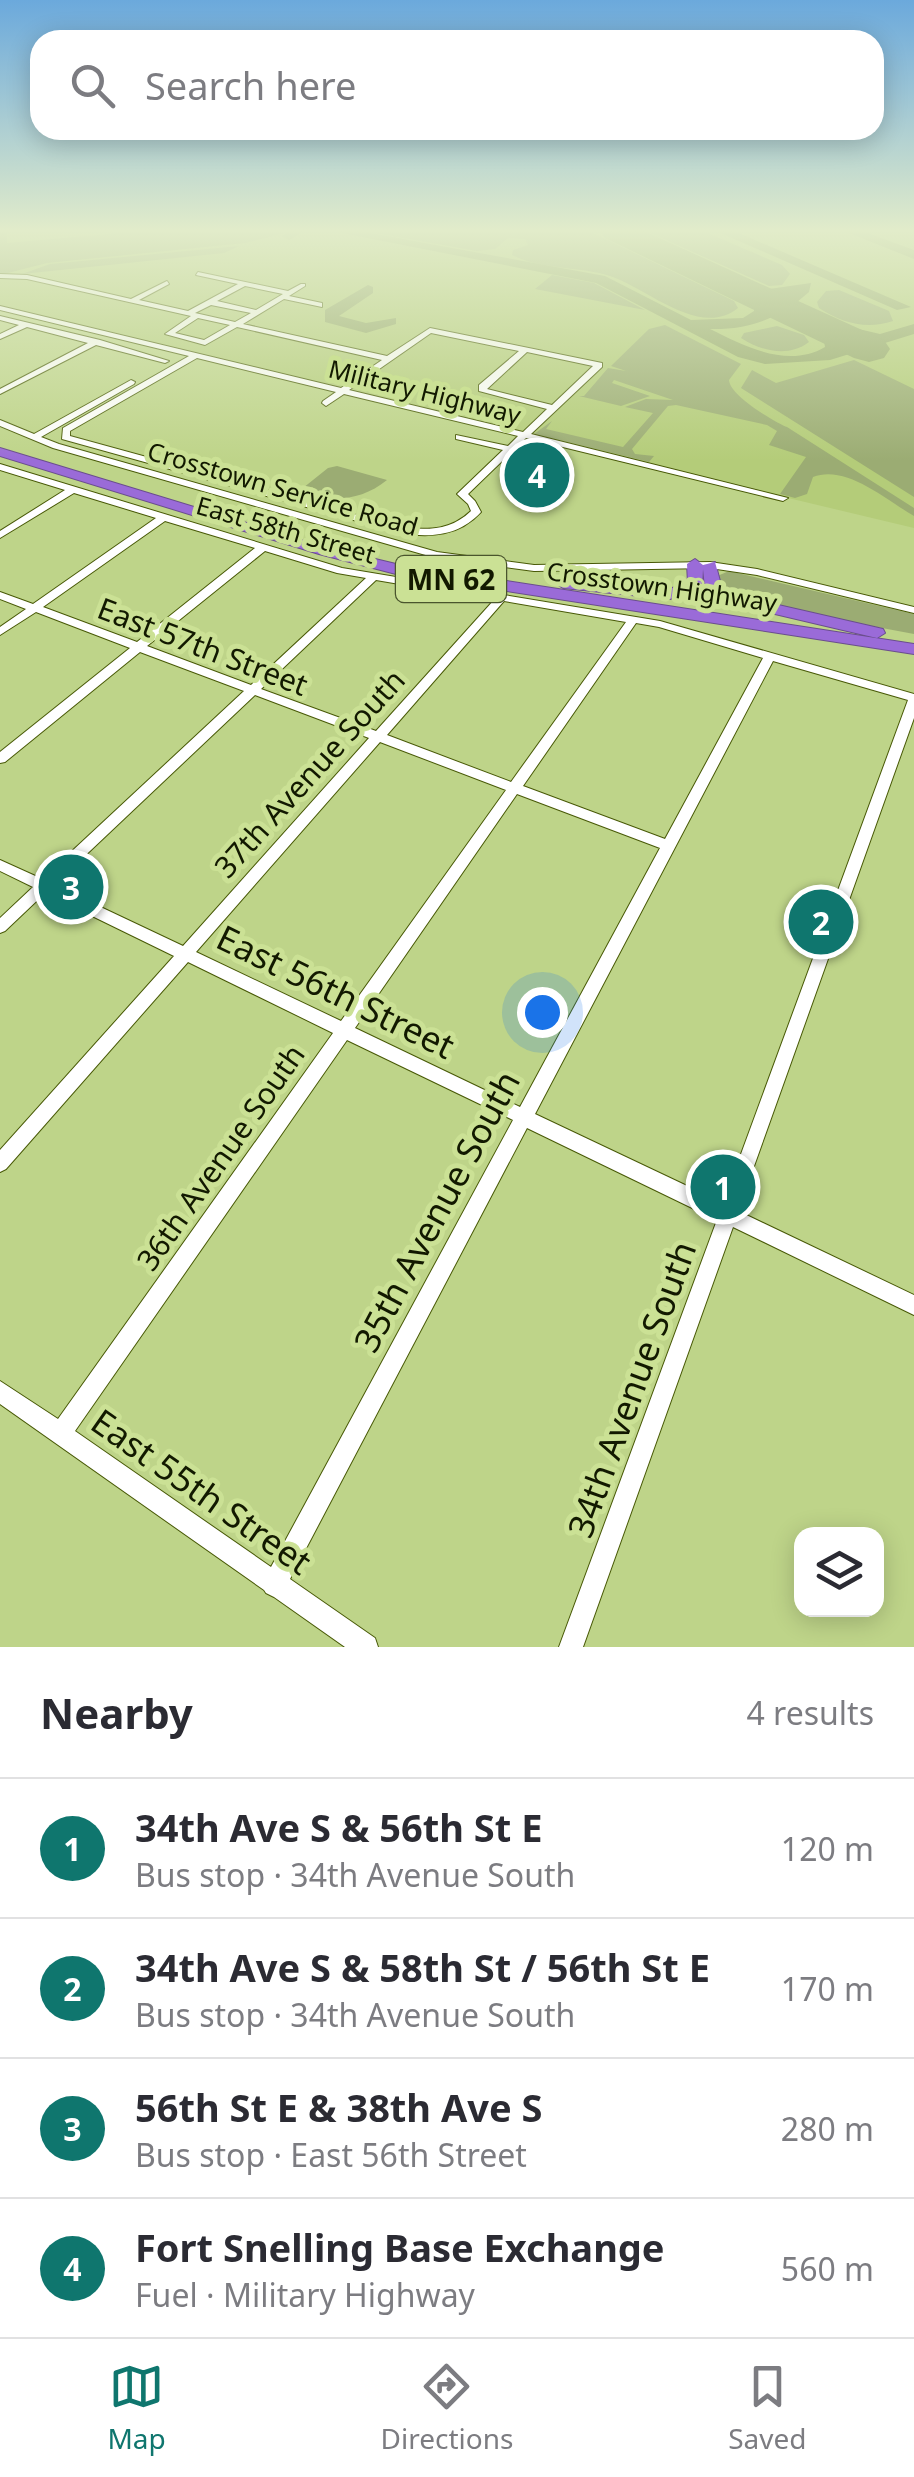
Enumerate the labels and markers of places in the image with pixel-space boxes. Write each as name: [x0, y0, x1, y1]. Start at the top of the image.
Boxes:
pin: 4: [504, 438, 570, 512]
pin: 3: [38, 850, 104, 924]
pin: 2: [788, 884, 854, 960]
pin: 1: [690, 1150, 756, 1224]

